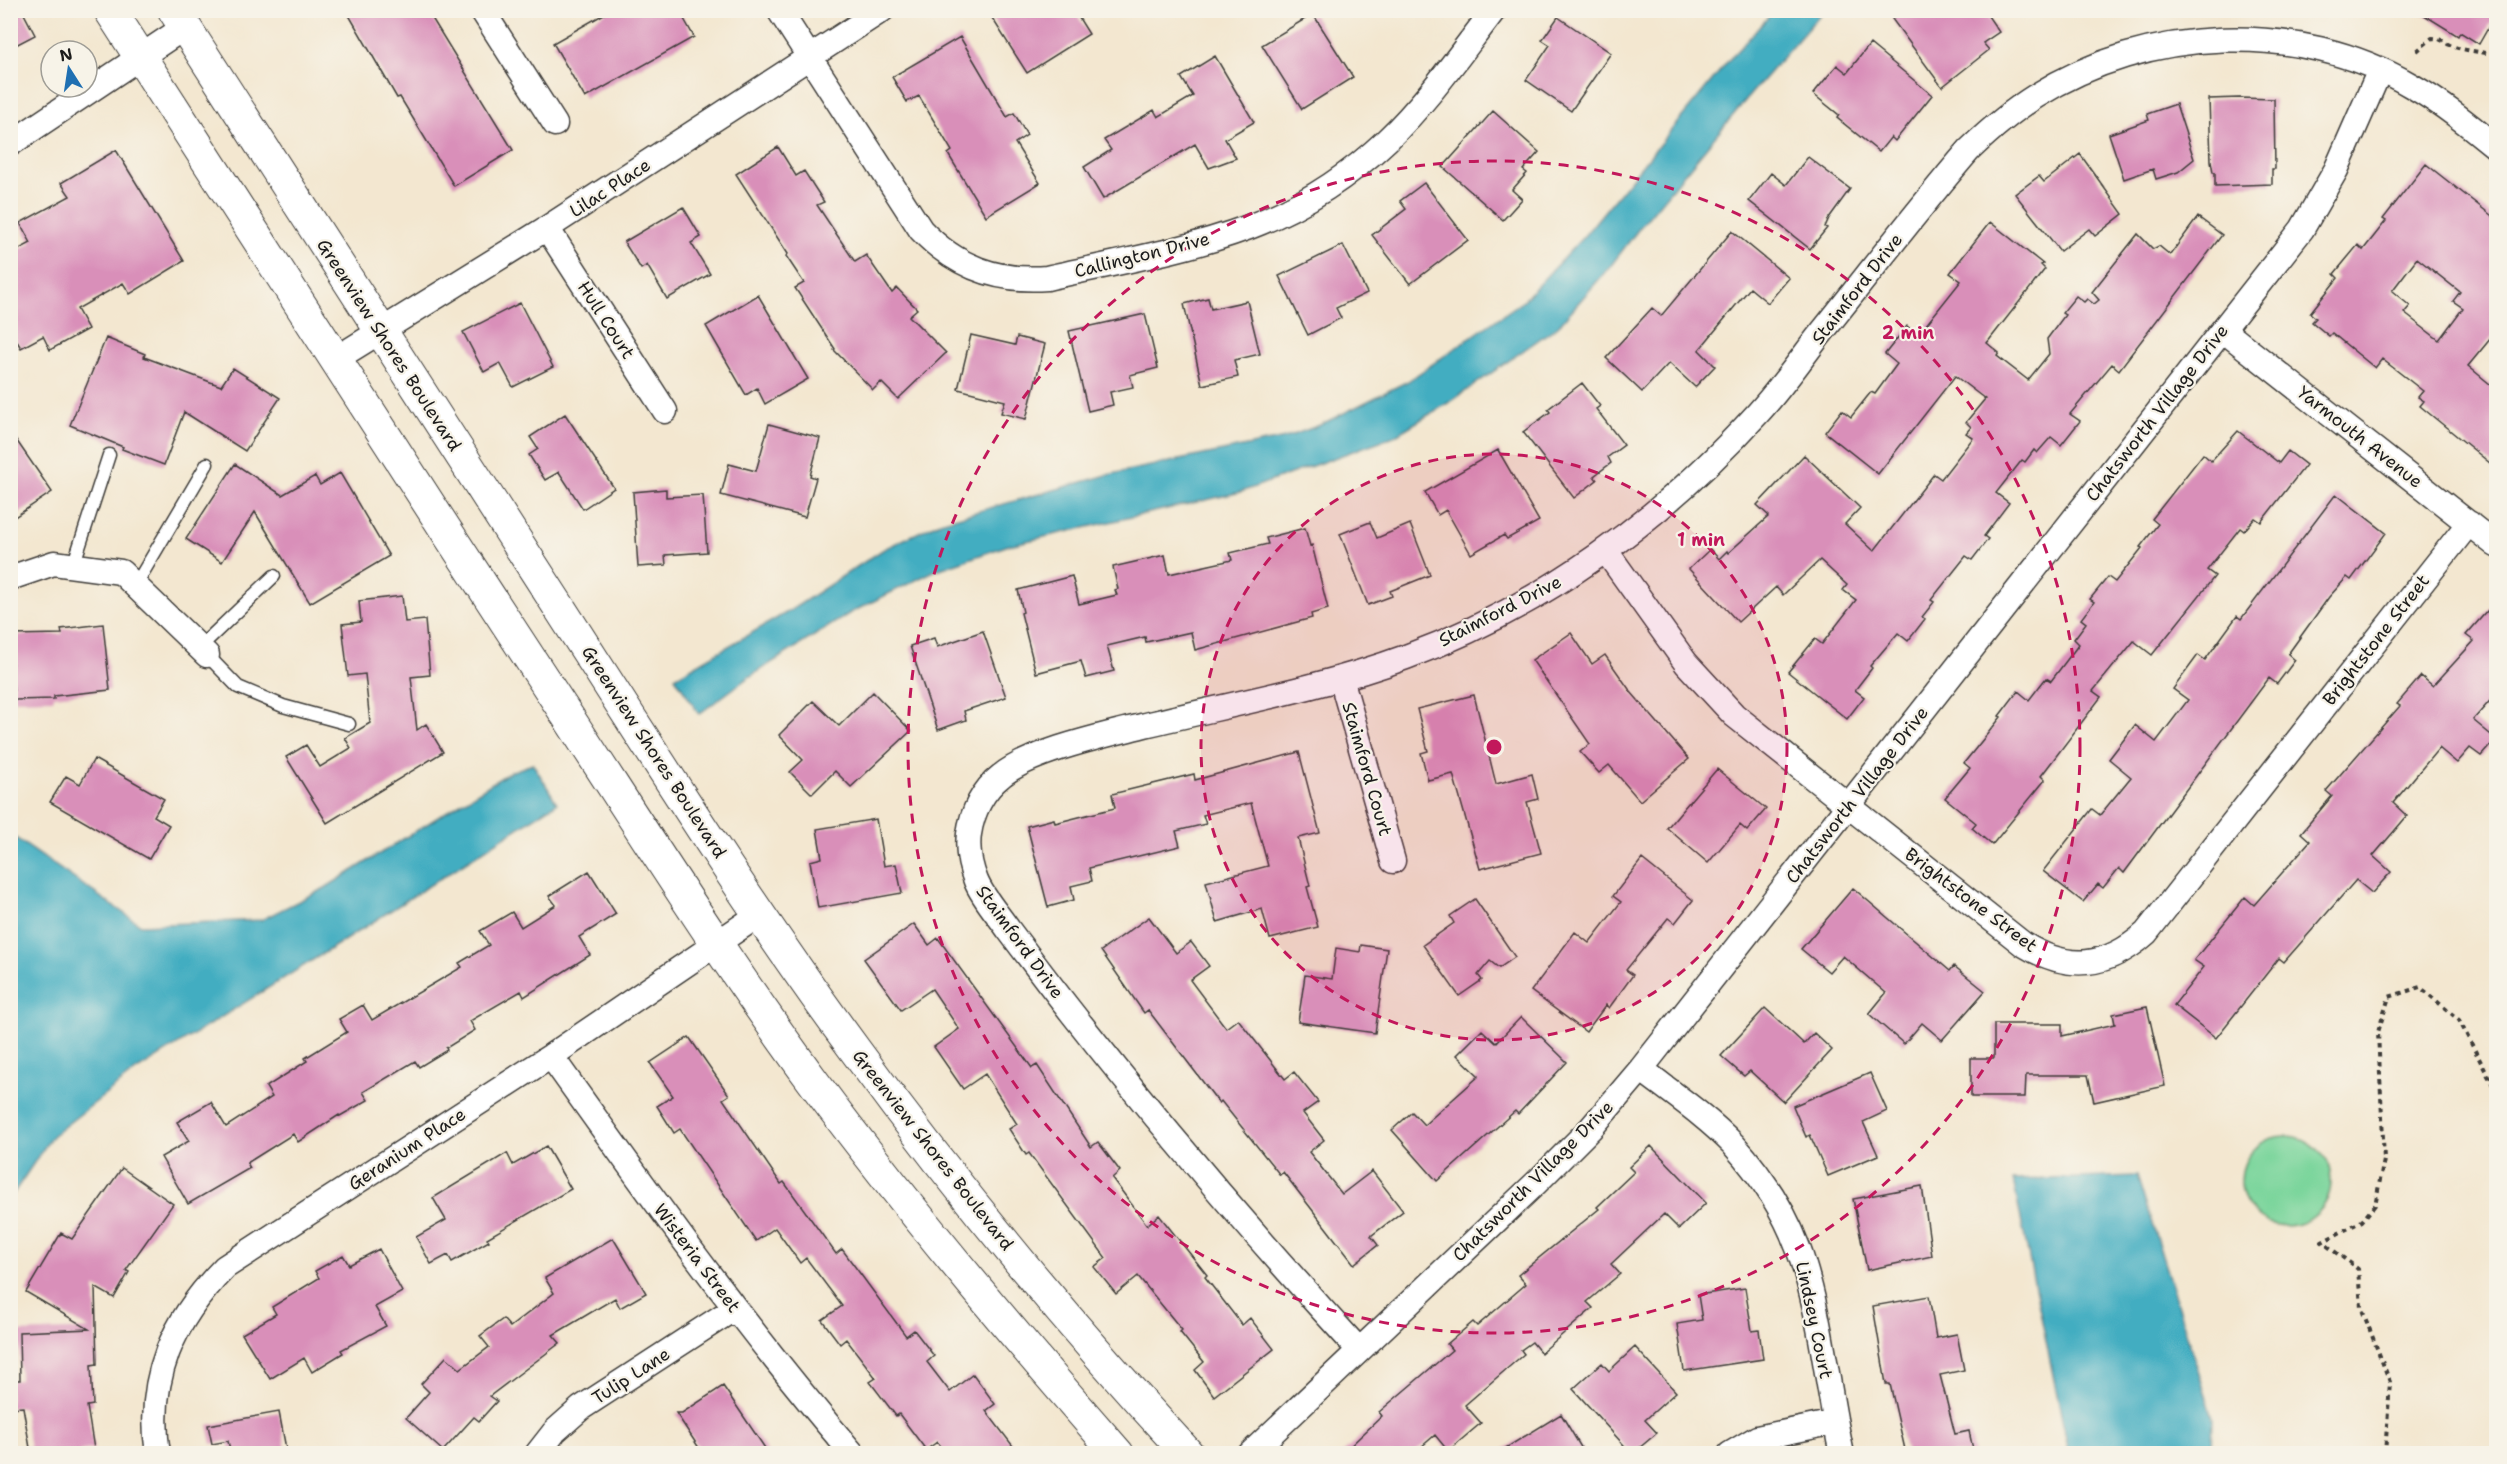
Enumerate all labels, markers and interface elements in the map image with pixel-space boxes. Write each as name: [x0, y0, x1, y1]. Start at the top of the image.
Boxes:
north arrow: [39, 39, 99, 99]
text: N: [58, 43, 74, 66]
street label: Lilac Place: [565, 153, 655, 223]
street label: Callington Drive: [1072, 227, 1212, 283]
street label: Staimford Drive: [1806, 228, 1908, 350]
street label: Greenview Shores Boulevard: [311, 234, 467, 456]
street label: Hull Court: [572, 276, 640, 364]
street label: Chatsworth Village Drive: [2080, 319, 2234, 507]
text: 2 min: [1882, 321, 1934, 345]
street label: Yarmouth Avenue: [2292, 381, 2428, 493]
text: 1 min: [1677, 528, 1725, 552]
street label: Brightstone Street: [2317, 569, 2435, 710]
street label: Staimford Drive: [1434, 570, 1566, 652]
street label: Greenview Shores Boulevard: [576, 641, 732, 863]
street label: Staimford Court: [1336, 699, 1398, 839]
street label: Chatsworth Village Drive: [1780, 701, 1934, 889]
centre of rings: [1484, 737, 1504, 757]
street label: Brightstone Street: [1900, 842, 2042, 958]
street label: Staimford Drive: [971, 880, 1069, 1004]
street label: Greenview Shores Boulevard: [847, 1045, 1019, 1255]
street label: Chatsworth Village Drive: [1447, 1095, 1619, 1267]
street label: Geranium Place: [344, 1102, 470, 1196]
street label: Wisteria Street: [648, 1199, 746, 1318]
street label: Lindsey Court: [1790, 1259, 1838, 1381]
street label: Tulip Lane: [587, 1342, 675, 1410]

